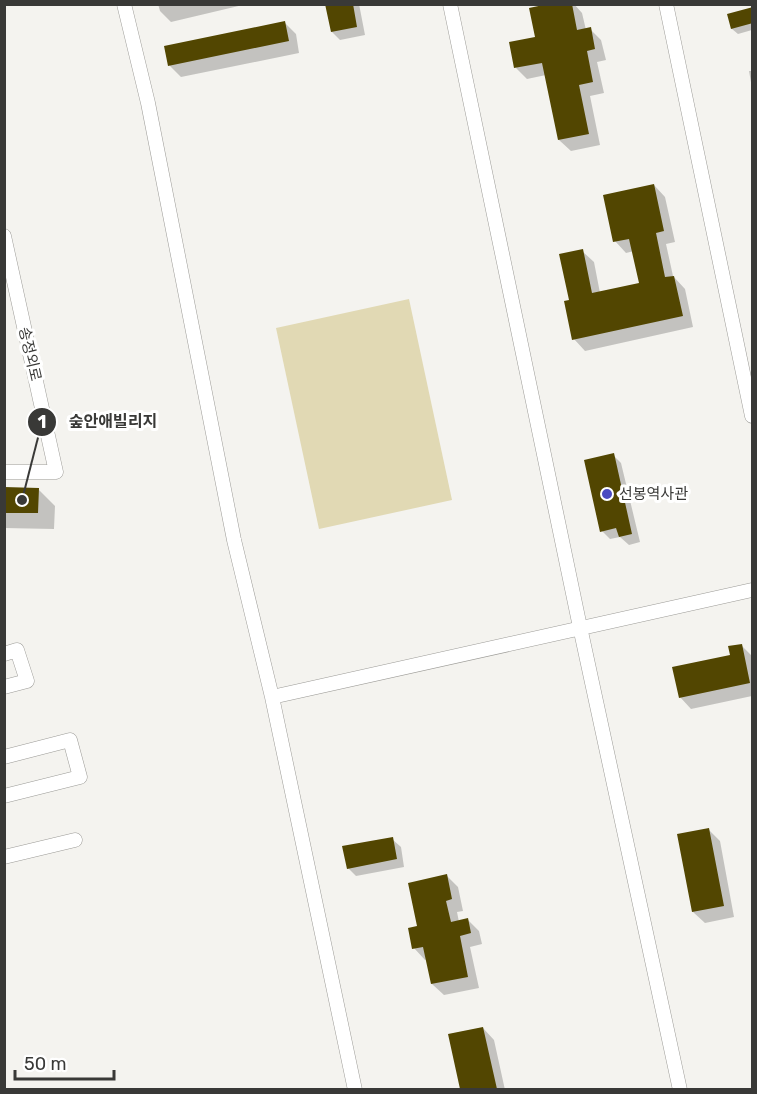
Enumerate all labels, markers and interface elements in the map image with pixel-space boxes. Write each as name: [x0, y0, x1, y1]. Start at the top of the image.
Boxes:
street label: 송정외로: [15, 325, 45, 383]
callout: 숲안애빌리지: [27, 405, 169, 439]
text: 1: [38, 411, 46, 433]
text: 숲안애빌리지: [69, 412, 157, 431]
place label: 선봉역사관: [619, 485, 688, 503]
marker: 선봉역사관: [600, 487, 614, 501]
scale bar: [15, 1043, 114, 1081]
text: 50 m: [24, 1053, 67, 1075]

